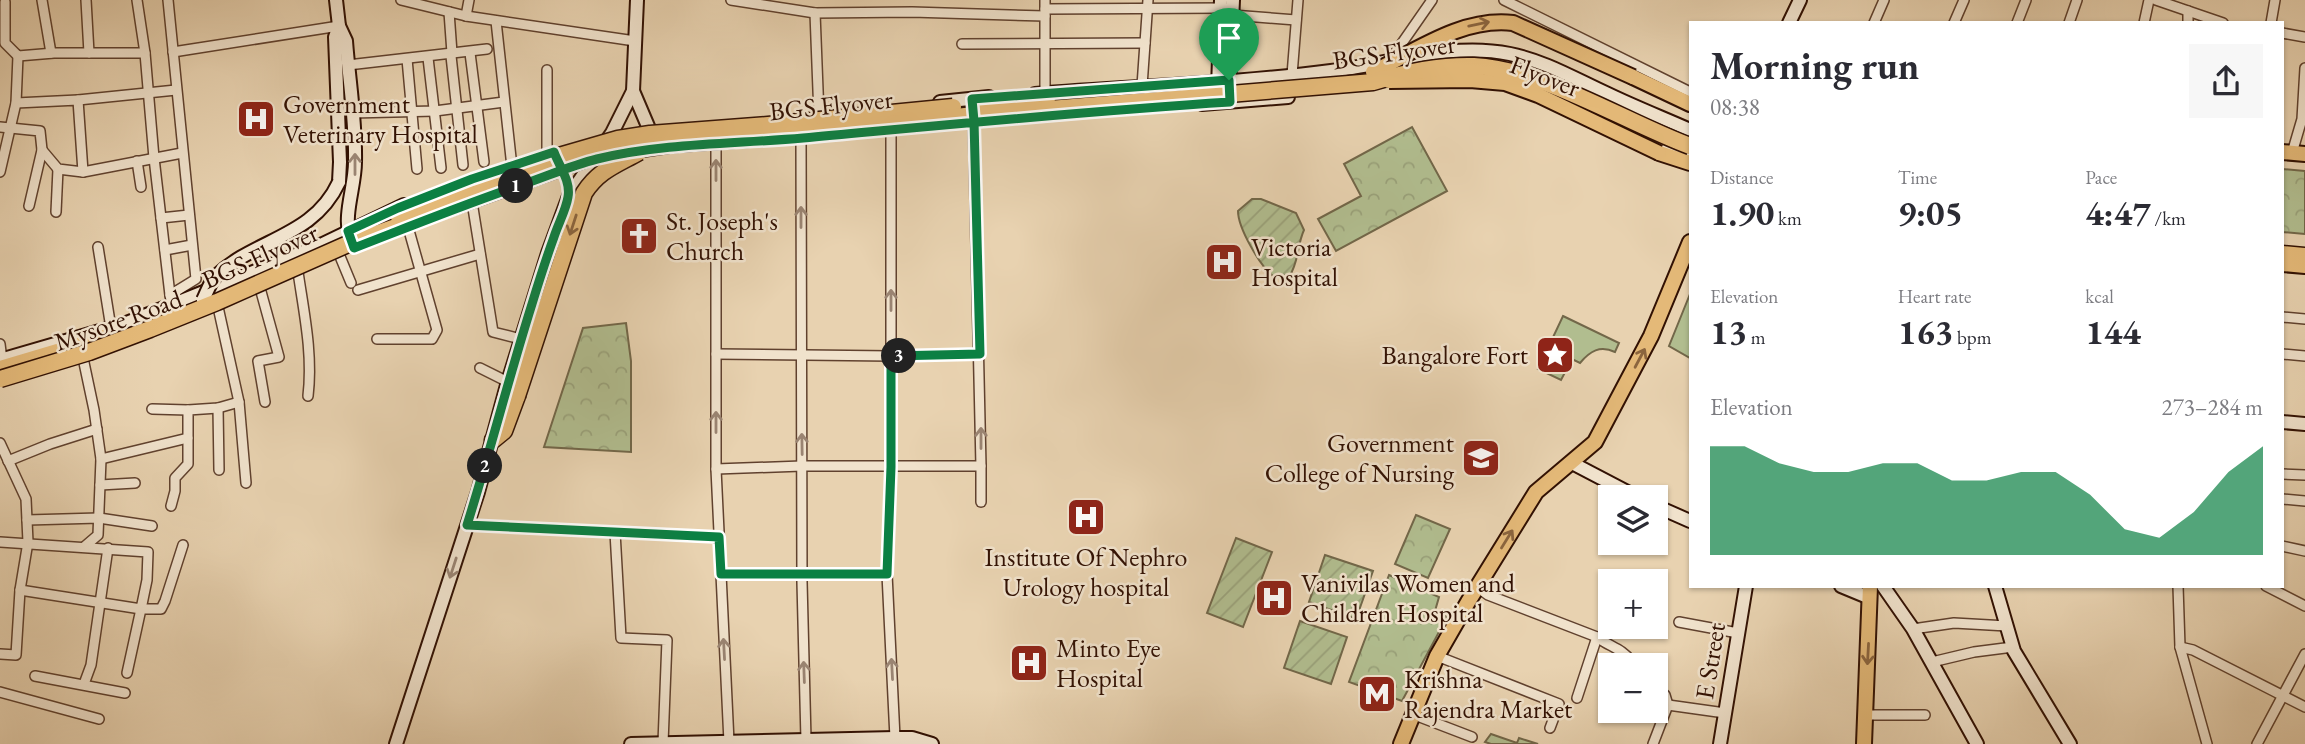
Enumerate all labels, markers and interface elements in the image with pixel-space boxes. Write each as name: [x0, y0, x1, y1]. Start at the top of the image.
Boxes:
pin: [1199, 8, 1259, 80]
one-way arrow: [1467, 16, 1490, 30]
icon: arrive: [1210, 19, 1248, 57]
street label: BGS Flyover: [1330, 27, 1458, 77]
text: Morning run: [1710, 41, 1919, 90]
button: share: [2189, 44, 2263, 118]
street label: Flyover: [1505, 47, 1585, 105]
street label: BGS Flyover: [768, 82, 895, 128]
place label: Government Veterinary Hospital: [283, 87, 478, 151]
text: 08:38: [1710, 92, 1760, 122]
hospital icon: Government Veterinary Hospital: [235, 98, 277, 140]
one-way arrow: [348, 153, 362, 176]
one-way arrow: [709, 158, 723, 181]
text: Distance: [1710, 165, 1773, 190]
text: Time: [1898, 165, 1937, 190]
text: Pace: [2085, 165, 2117, 190]
pin: 1: [498, 168, 534, 204]
text: 1: [510, 173, 521, 198]
text: 1.90: [1710, 190, 1774, 235]
text: 9:05: [1898, 190, 1963, 235]
text: 4:47: [2085, 190, 2151, 235]
place label: St. Joseph's Church: [666, 204, 778, 268]
one-way arrow: [794, 205, 808, 228]
text: km: [1774, 206, 1802, 231]
text: /km: [2151, 206, 2186, 231]
one-way arrow: [566, 214, 579, 236]
street label: BGS Flyover: [197, 215, 324, 297]
church icon: St. Joseph's Church: [618, 215, 660, 257]
place label: Victoria Hospital: [1251, 230, 1338, 294]
hospital icon: Victoria Hospital: [1203, 241, 1245, 283]
street label: Mysore Road: [49, 281, 187, 359]
text: Elevation: [1710, 284, 1778, 309]
text: Heart rate: [1898, 284, 1971, 309]
text: kcal: [2085, 284, 2114, 309]
one-way arrow: [884, 289, 898, 312]
text: 13: [1710, 309, 1747, 354]
text: 163: [1898, 309, 1953, 354]
text: 144: [2085, 309, 2141, 354]
text: m: [1747, 325, 1766, 350]
text: bpm: [1953, 325, 1991, 350]
place icon: Bangalore Fort: [1534, 334, 1576, 376]
pin: 3: [881, 338, 916, 374]
place label: Bangalore Fort: [1382, 338, 1528, 372]
text: 3: [893, 343, 904, 368]
one-way arrow: [1633, 348, 1647, 369]
text: Elevation: [1710, 392, 1793, 422]
text: 273–284 m: [2162, 392, 2263, 422]
one-way arrow: [709, 410, 723, 433]
place label: Government College of Nursing: [1265, 426, 1455, 490]
one-way arrow: [974, 427, 987, 450]
one-way arrow: [795, 433, 809, 456]
school or university icon: Government College of Nursing: [1460, 437, 1502, 479]
pin: 2: [468, 448, 503, 484]
text: 2: [479, 453, 490, 478]
map controls: [1598, 485, 1668, 723]
button: layers: [1598, 485, 1668, 555]
hospital icon: Institute Of Nephro Urology hospital: [1065, 496, 1107, 538]
one-way arrow: [1500, 530, 1515, 549]
place label: Institute Of Nephro Urology hospital: [985, 540, 1187, 604]
one-way arrow: [445, 557, 458, 579]
place label: Vanivilas Women and Children Hospital: [1301, 566, 1516, 630]
button: +: [1598, 569, 1668, 639]
hospital icon: Vanivilas Women and Children Hospital: [1253, 577, 1295, 619]
street label: E Street: [1687, 620, 1733, 702]
place label: Minto Eye Hospital: [1056, 631, 1161, 695]
one-way arrow: [718, 638, 731, 661]
hospital icon: Minto Eye Hospital: [1008, 642, 1050, 684]
one-way arrow: [1861, 643, 1874, 666]
button: −: [1598, 653, 1668, 723]
one-way arrow: [885, 659, 898, 681]
one-way arrow: [798, 660, 811, 683]
place label: Krishna Rajendra Market: [1404, 662, 1572, 726]
metro station icon: Krishna Rajendra Market: [1356, 673, 1398, 715]

